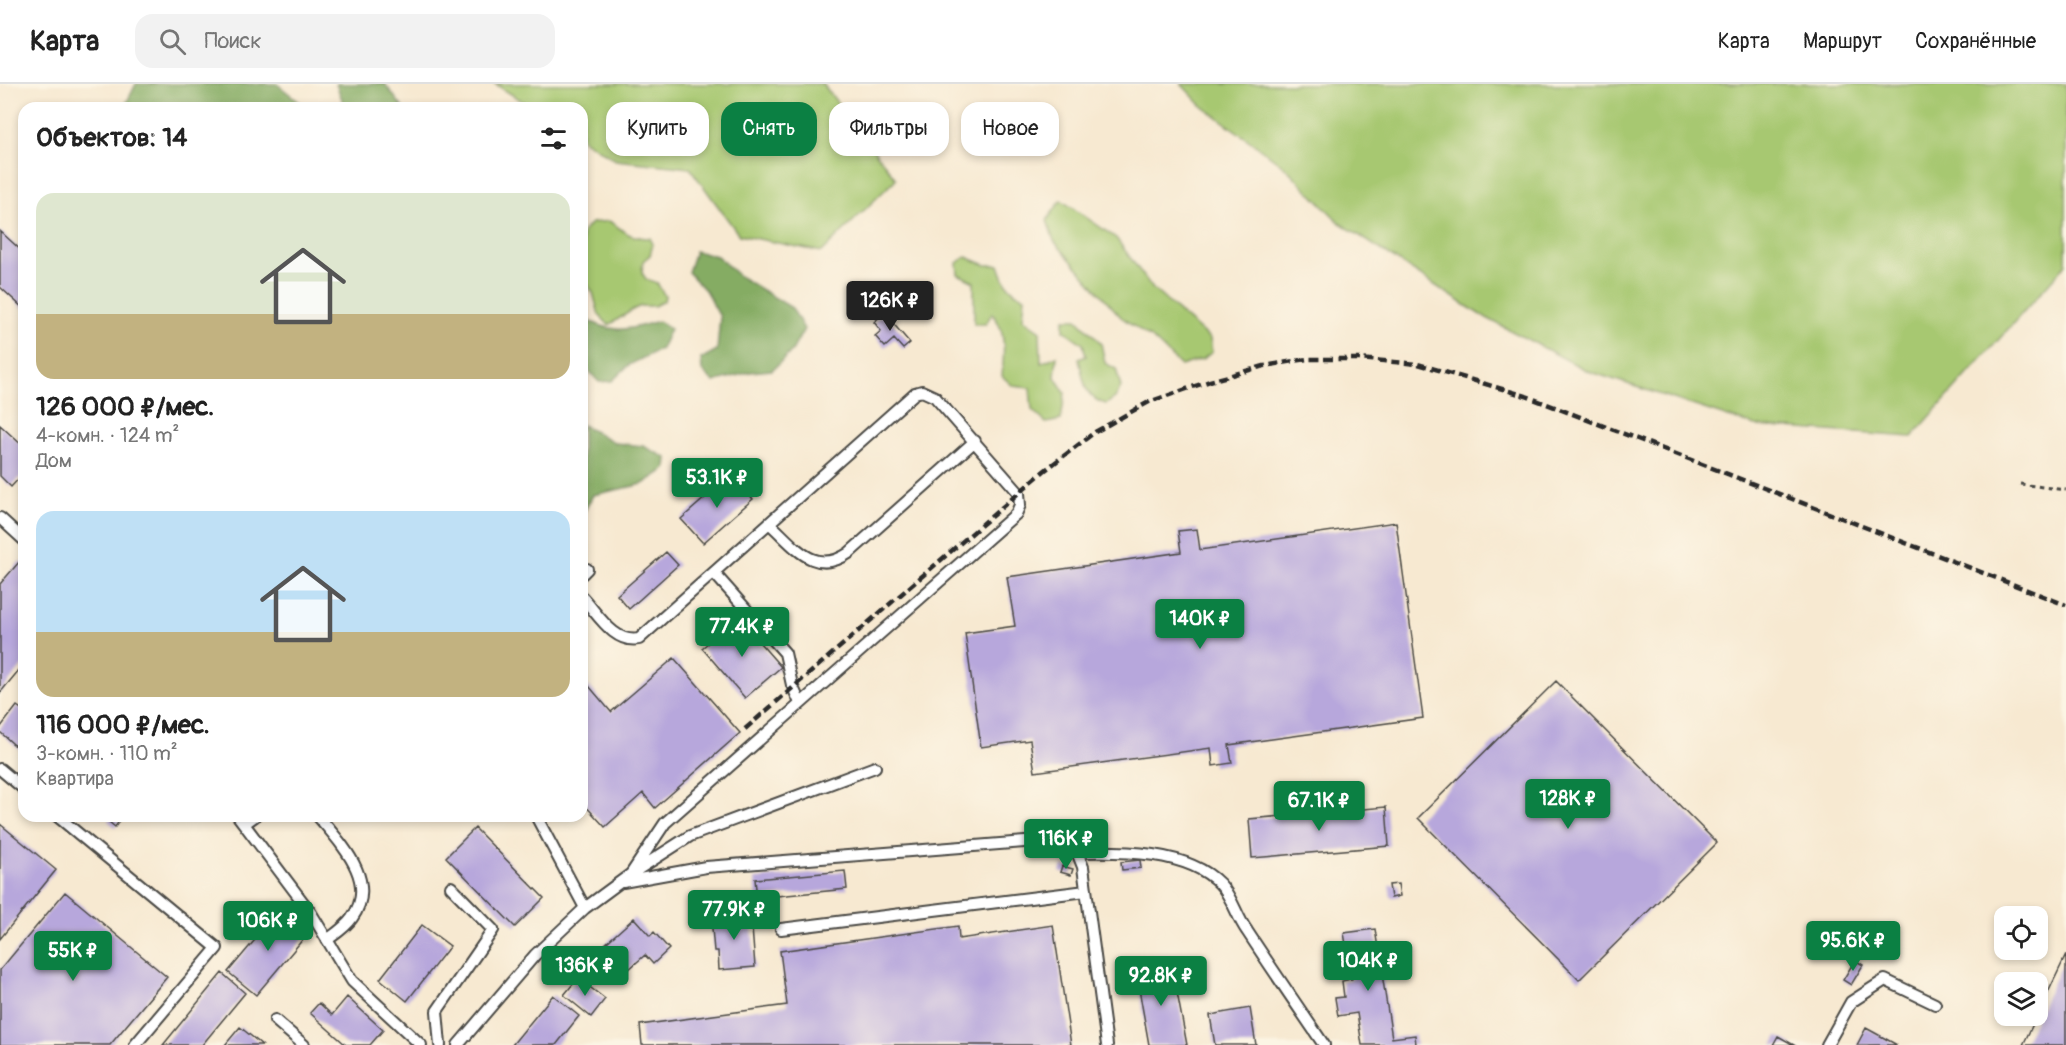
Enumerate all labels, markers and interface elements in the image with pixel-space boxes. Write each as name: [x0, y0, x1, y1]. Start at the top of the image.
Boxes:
search box: [135, 14, 555, 68]
text: Карта: [30, 24, 99, 59]
icon: search: [156, 25, 189, 58]
text: Поиск: [204, 27, 262, 55]
text: Карта: [1718, 28, 1770, 55]
text: Маршрут: [1803, 28, 1882, 55]
text: Сохранённые: [1915, 28, 2036, 55]
chip: Купить: [606, 102, 709, 156]
chip: Снять: [721, 102, 817, 156]
chip: Фильтры: [829, 102, 949, 156]
chip: Новое: [961, 102, 1059, 156]
text: Объектов: 14: [36, 122, 187, 154]
icon: filters: [537, 122, 570, 155]
icon: home: [249, 232, 357, 340]
pin: 126K ₽: [841, 281, 939, 332]
text: 126K ₽: [860, 288, 920, 313]
text: 126 000 ₽/мес.: [36, 391, 214, 423]
text: 4-комн. · 124 m²: [36, 423, 179, 448]
text: Дом: [36, 448, 72, 473]
pin: 53.1K ₽: [662, 458, 772, 509]
text: 53.1K ₽: [686, 465, 748, 490]
icon: home: [249, 550, 357, 658]
pin: 140K ₽: [1151, 599, 1249, 650]
text: 140K ₽: [1169, 606, 1231, 631]
pin: 77.4K ₽: [687, 607, 797, 658]
text: 77.4K ₽: [709, 614, 775, 639]
text: 116 000 ₽/мес.: [36, 709, 210, 741]
text: 3-комн. · 110 m²: [36, 741, 178, 766]
text: Квартира: [36, 766, 114, 791]
pin: 128K ₽: [1519, 779, 1617, 830]
pin: 67.1K ₽: [1264, 781, 1374, 832]
text: 128K ₽: [1539, 786, 1597, 811]
text: 67.1K ₽: [1288, 788, 1350, 813]
pin: 116K ₽: [1017, 819, 1115, 870]
text: 116K ₽: [1038, 826, 1094, 851]
pin: 77.9K ₽: [679, 890, 789, 941]
text: 77.9K ₽: [702, 897, 766, 922]
pin: 106K ₽: [219, 901, 317, 952]
map controls: [1994, 906, 2048, 1026]
button: locate: [1994, 906, 2048, 960]
text: 106K ₽: [237, 908, 299, 933]
pin: 95.6K ₽: [1798, 921, 1908, 972]
text: 95.6K ₽: [1820, 928, 1886, 953]
pin: 55K ₽: [31, 931, 115, 982]
text: 55K ₽: [48, 938, 98, 963]
pin: 104K ₽: [1319, 941, 1417, 992]
pin: 136K ₽: [536, 946, 634, 997]
text: 104K ₽: [1337, 948, 1399, 973]
text: 136K ₽: [555, 953, 615, 978]
pin: 92.8K ₽: [1106, 956, 1216, 1007]
text: 92.8K ₽: [1129, 963, 1193, 988]
button: layers: [1994, 972, 2048, 1026]

